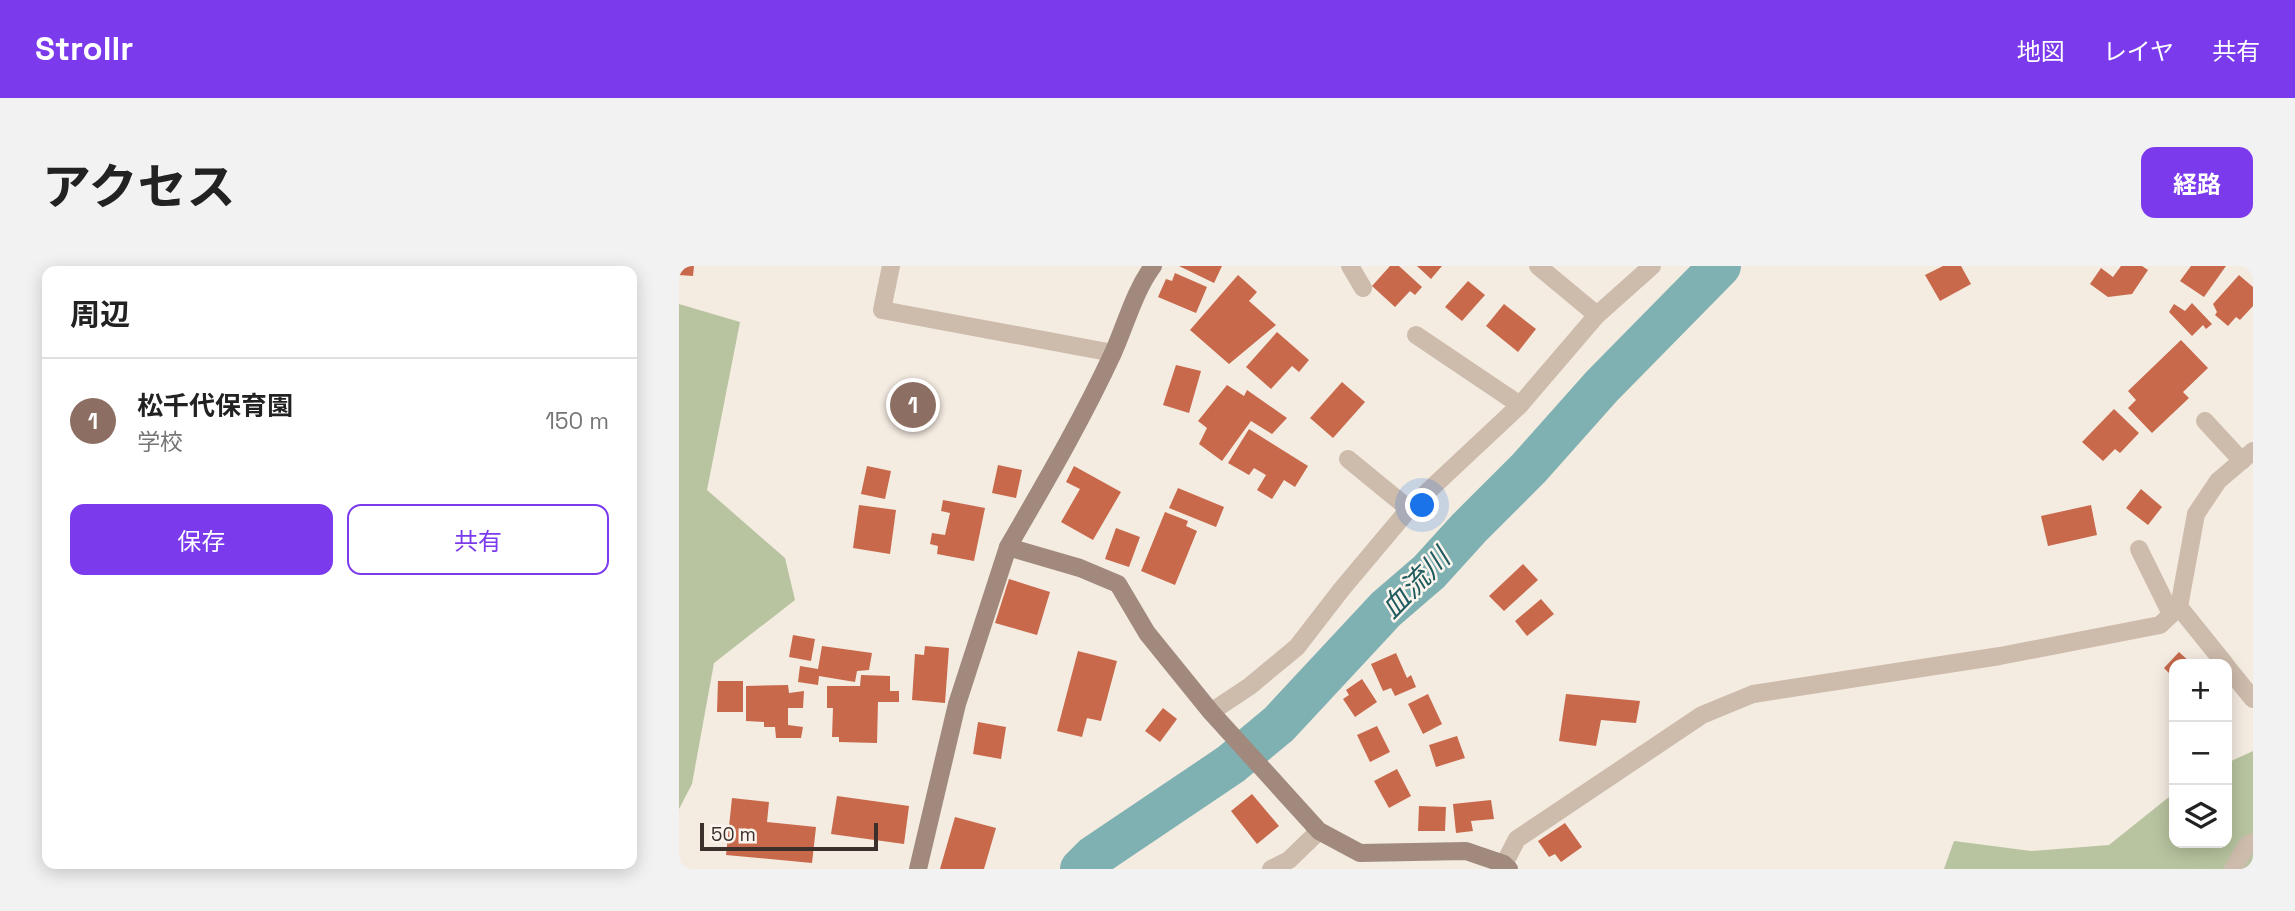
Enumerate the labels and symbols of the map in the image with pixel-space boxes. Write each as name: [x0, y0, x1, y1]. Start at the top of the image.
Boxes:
pin: 1: [890, 379, 936, 431]
your location: [1405, 488, 1439, 522]
water label: 血流川: [1373, 538, 1459, 626]
scale bar: [700, 820, 879, 852]

